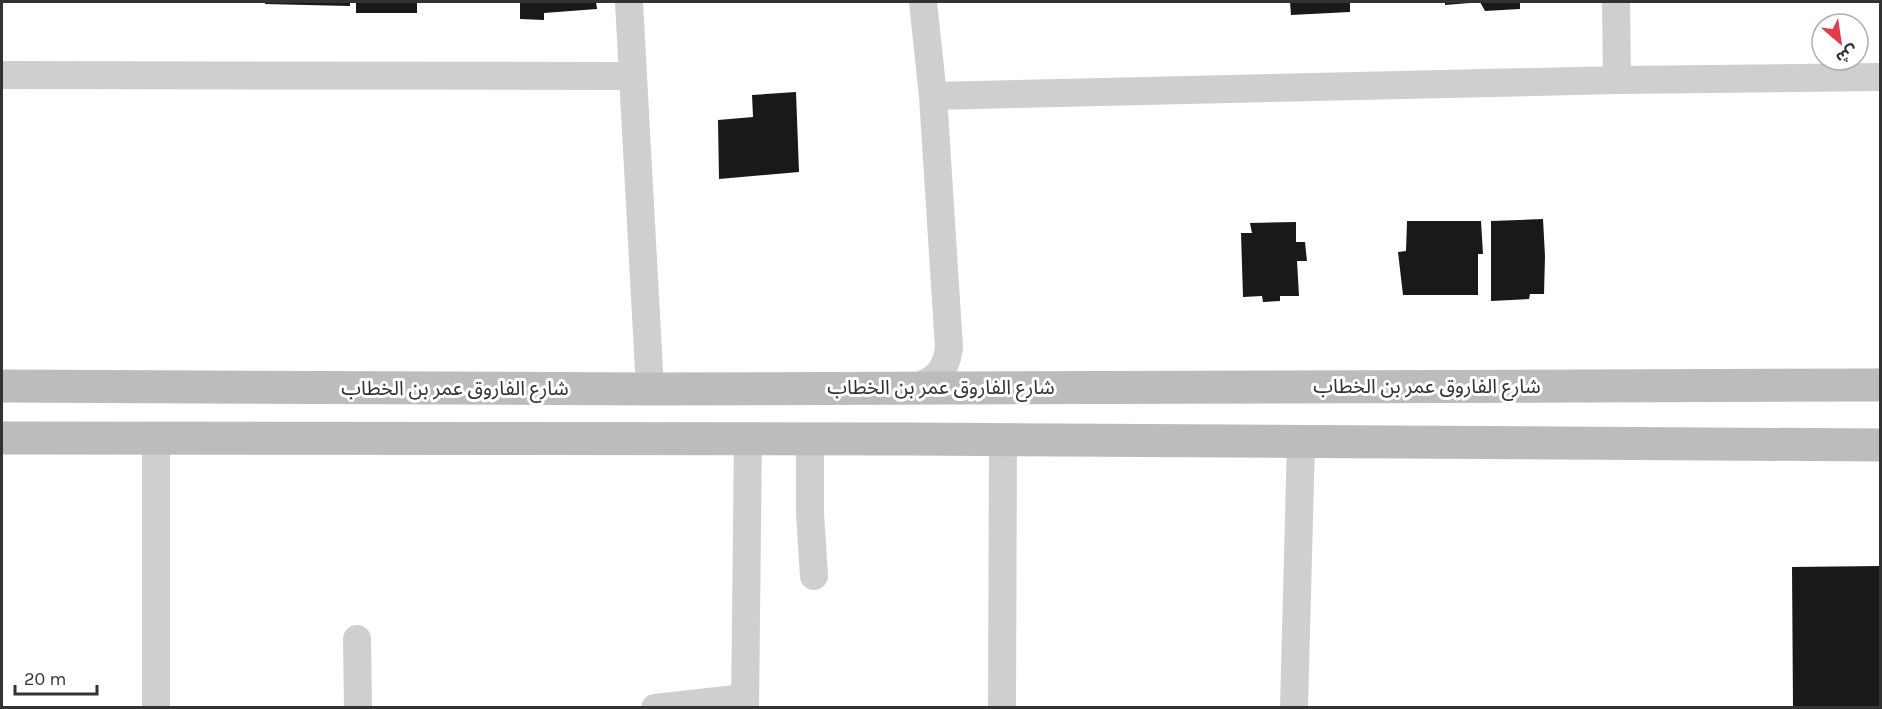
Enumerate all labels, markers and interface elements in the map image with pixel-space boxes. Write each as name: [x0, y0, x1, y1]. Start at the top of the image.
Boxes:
north arrow: [1810, 12, 1870, 72]
text: ش: [1833, 41, 1861, 68]
street label: شارع الفاروق عمر بن الخطاب: [1313, 375, 1541, 401]
street label: شارع الفاروق عمر بن الخطاب: [827, 376, 1055, 402]
street label: شارع الفاروق عمر بن الخطاب: [341, 377, 569, 403]
scale bar: [15, 658, 98, 696]
text: 20 m: [24, 668, 66, 690]

